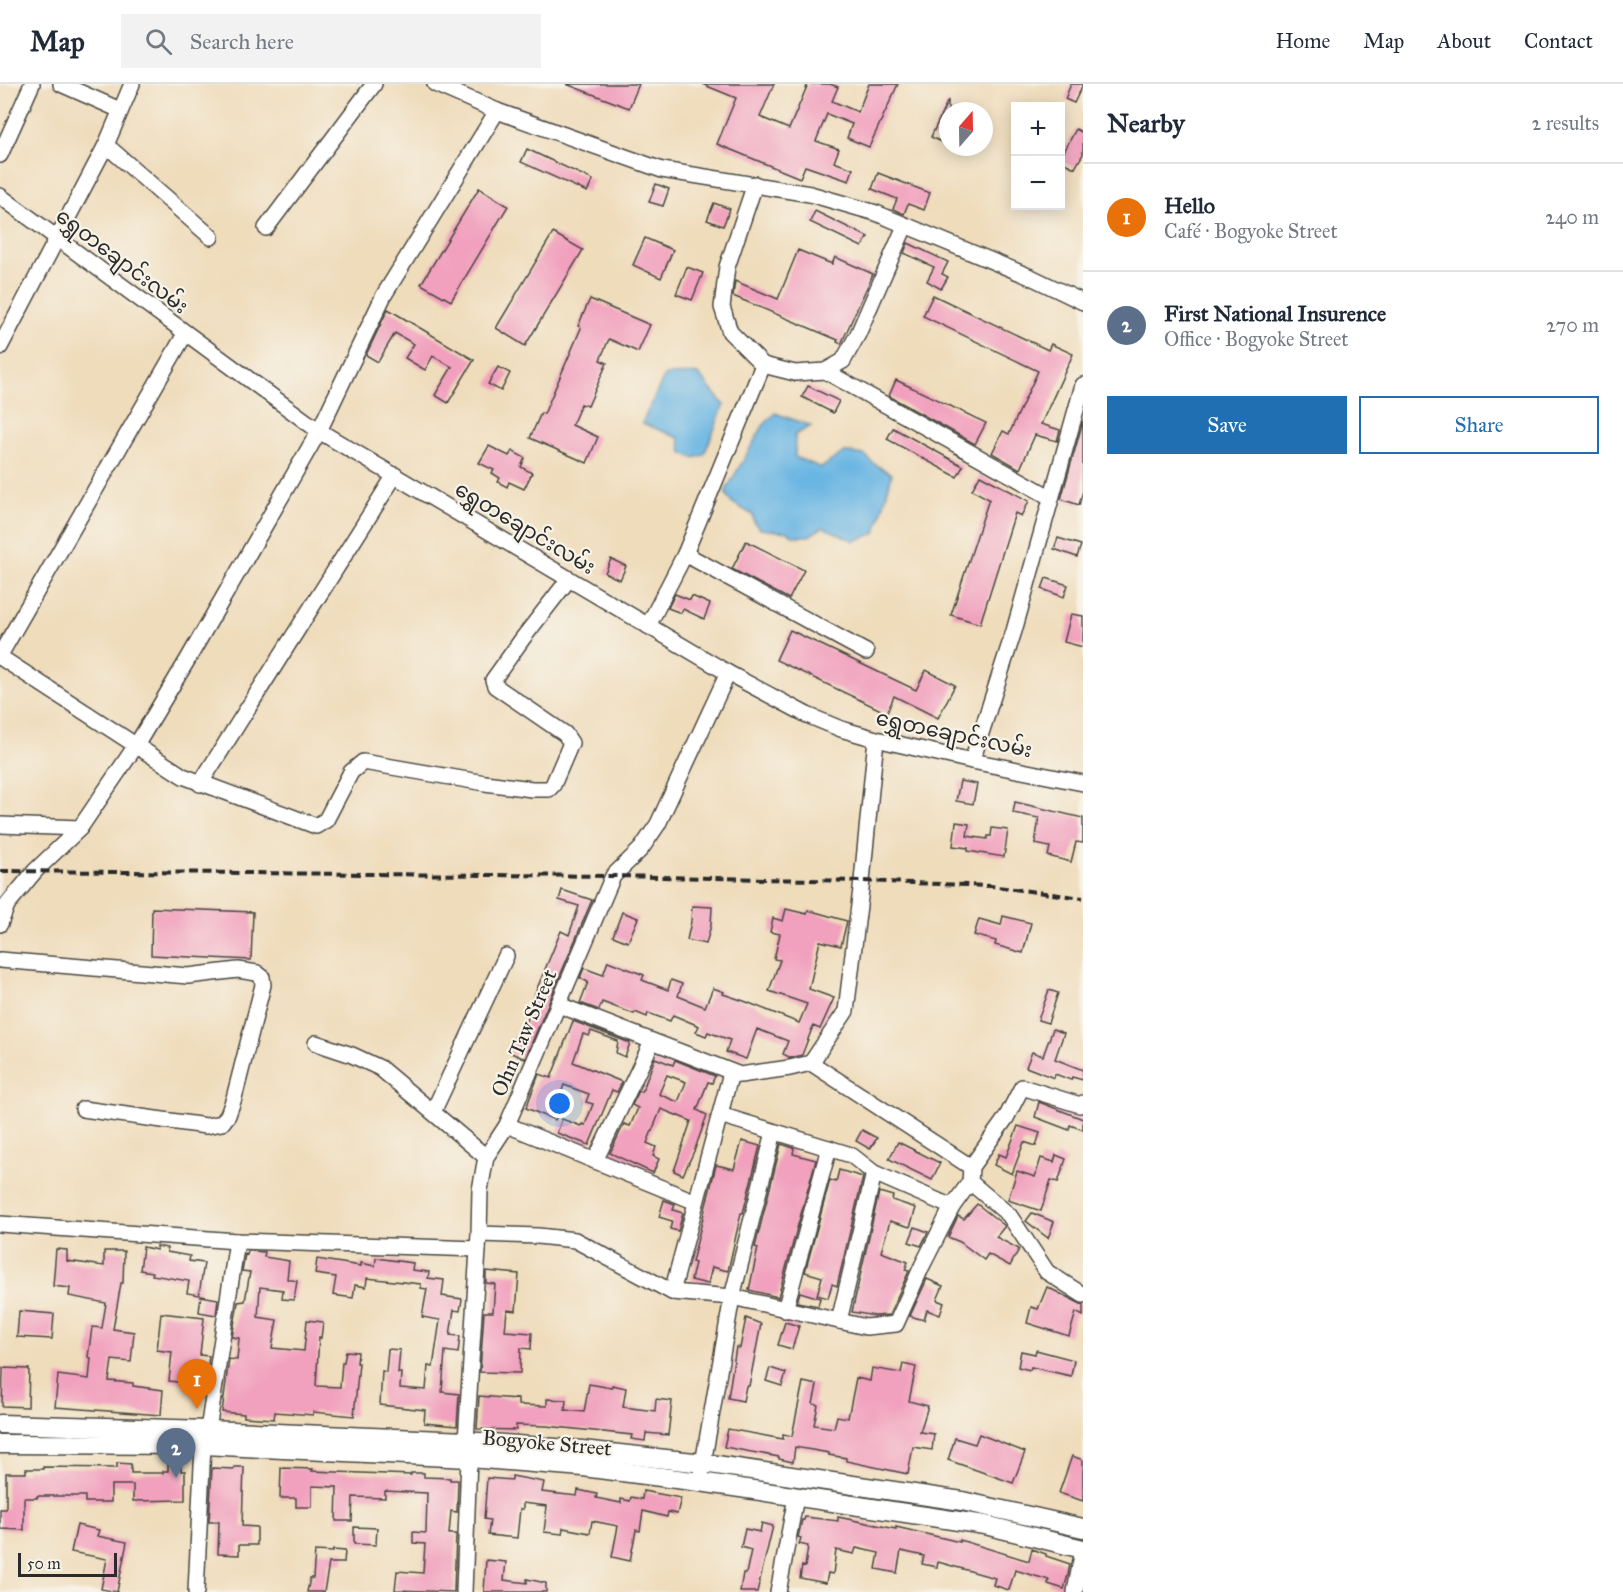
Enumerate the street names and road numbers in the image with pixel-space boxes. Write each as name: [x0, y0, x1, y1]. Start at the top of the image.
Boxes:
street label: ရွှေတချောင်းလမ်း: [48, 200, 195, 323]
street label: ရွှေတချောင်းလမ်း: [447, 473, 601, 584]
street label: ရွှေတချောင်းလမ်း: [872, 702, 1035, 768]
street label: Ohn Taw Street: [486, 965, 563, 1101]
street label: Bogyoke Street: [481, 1424, 613, 1462]

